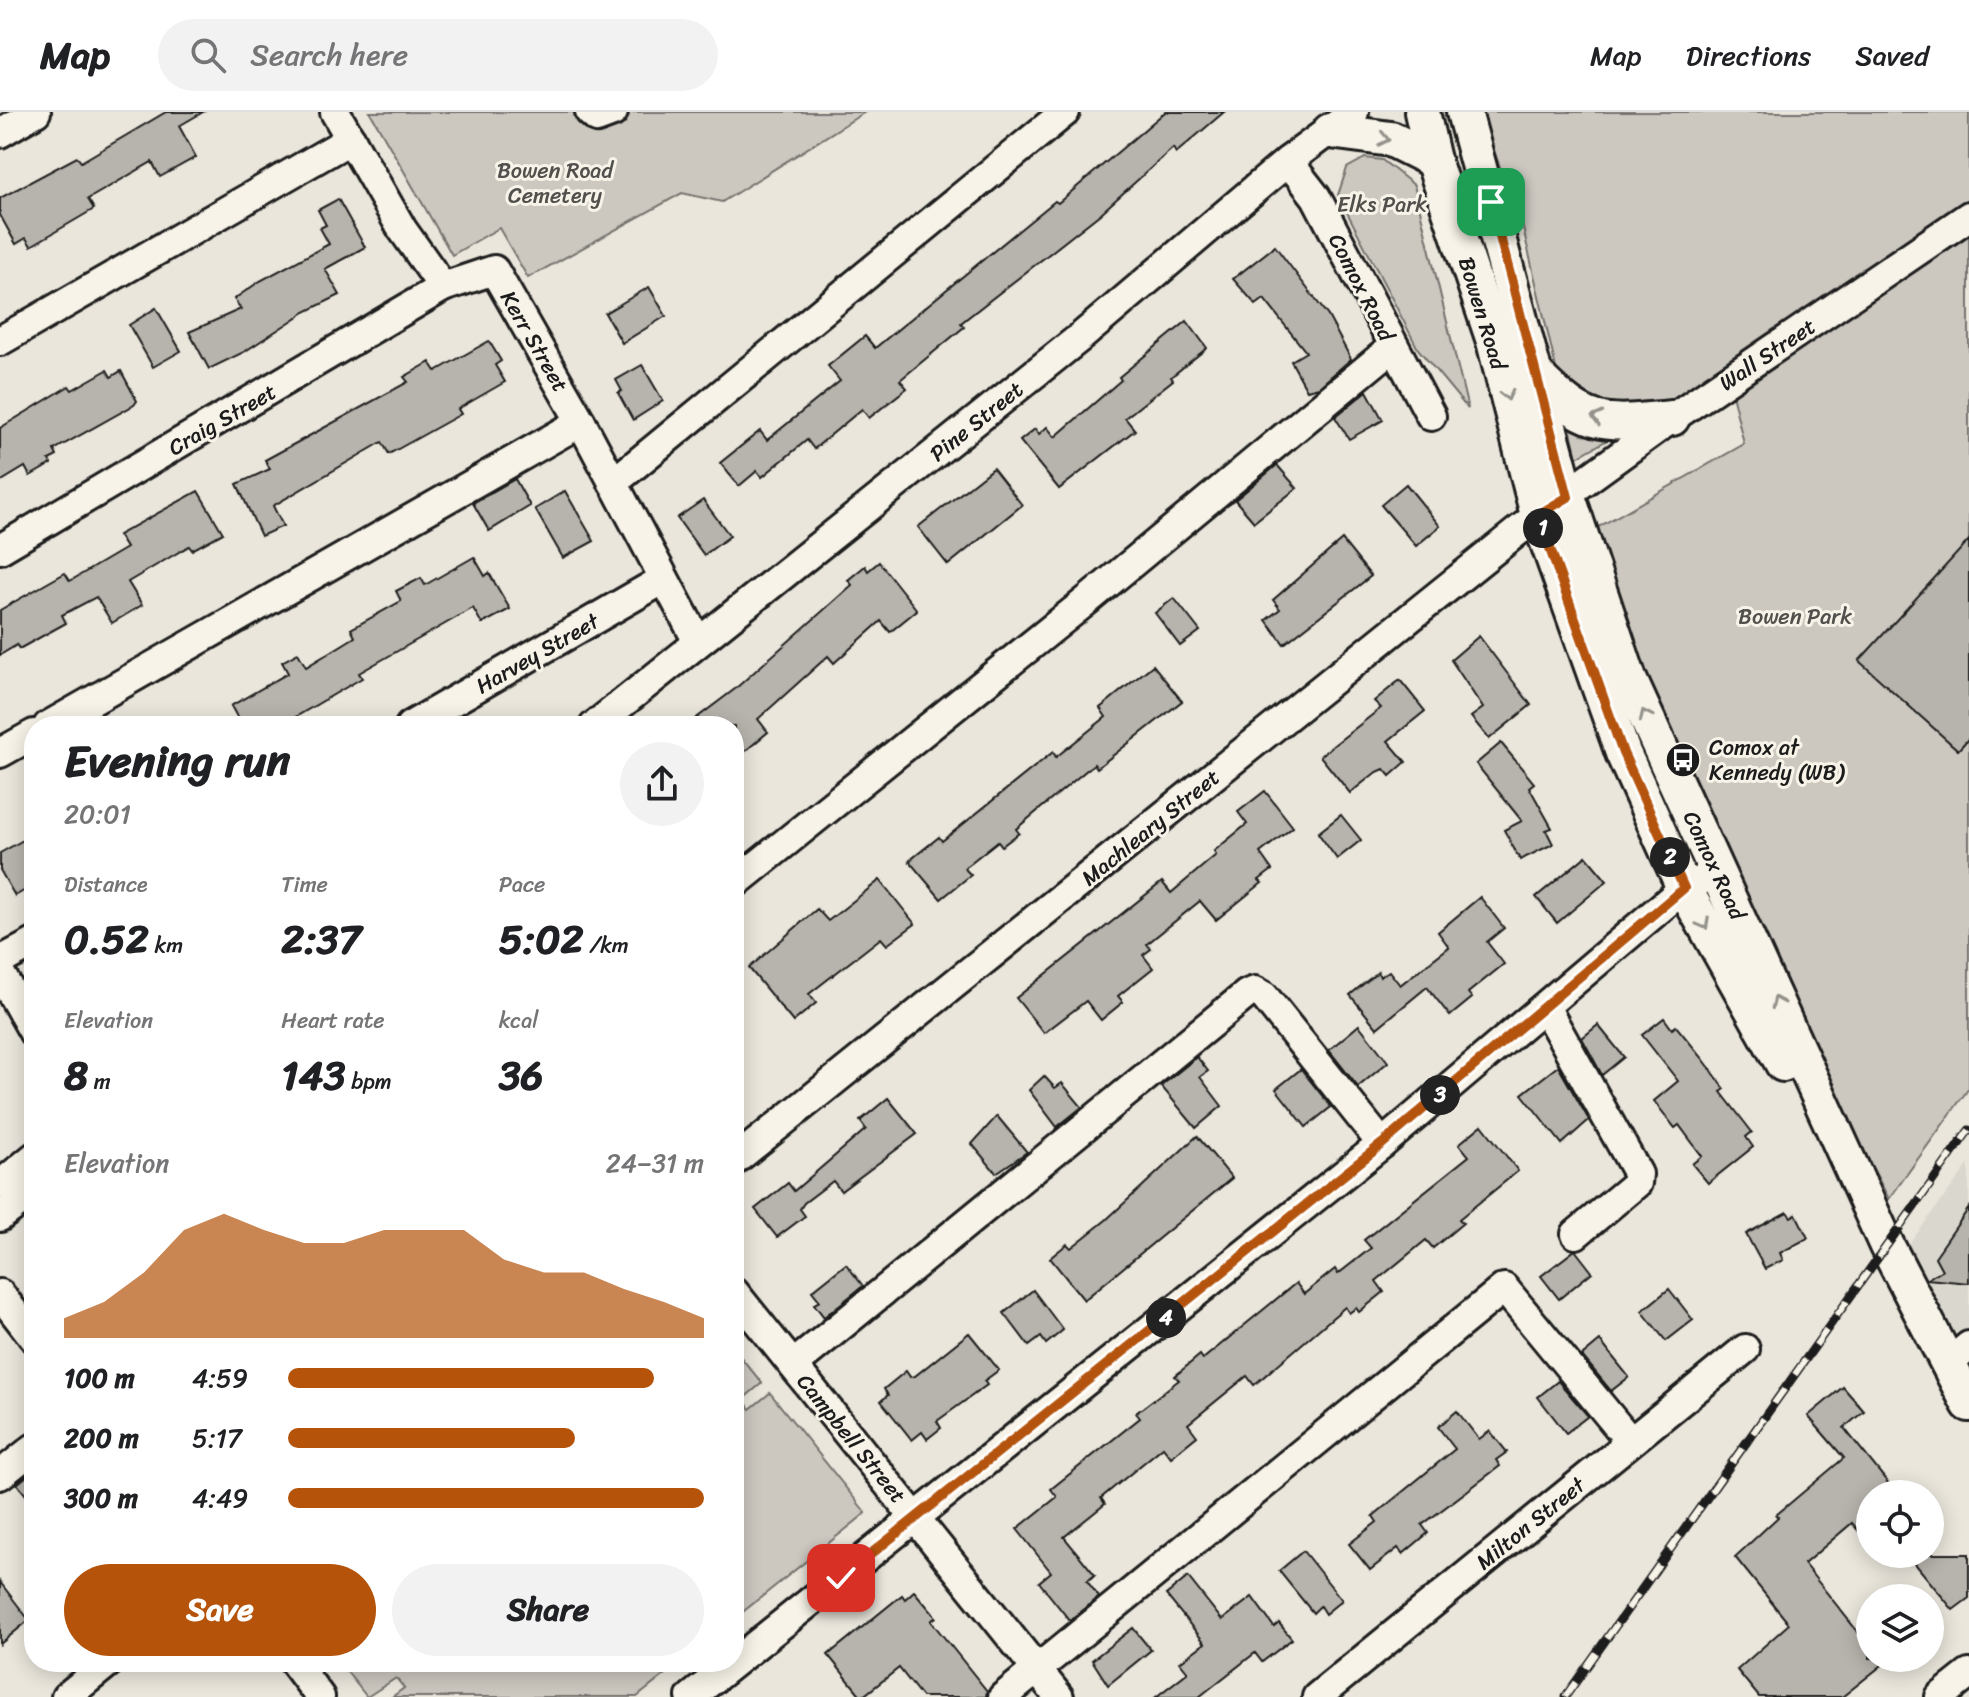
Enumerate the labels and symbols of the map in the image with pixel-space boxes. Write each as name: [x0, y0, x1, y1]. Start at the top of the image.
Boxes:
one-way arrow: [1377, 130, 1390, 147]
park label: Bowen Road Cemetery: [497, 151, 614, 215]
pin: [1457, 168, 1525, 236]
park label: Elks Park: [1337, 185, 1427, 224]
street label: Comox Road: [1318, 226, 1406, 349]
street label: Bowen Road: [1447, 252, 1519, 376]
street label: Kerr Street: [490, 283, 580, 400]
street label: Wall Street: [1711, 307, 1824, 401]
street label: Pine Street: [920, 371, 1033, 472]
street label: Craig Street: [161, 372, 284, 466]
one-way arrow: [1498, 387, 1515, 401]
one-way arrow: [1590, 411, 1604, 428]
pin: 1: [1523, 508, 1563, 548]
park label: Bowen Park: [1738, 597, 1852, 636]
street label: Harvey Street: [468, 602, 607, 705]
one-way arrow: [1639, 708, 1655, 723]
place label: Comox at Kennedy (WB): [1709, 728, 1845, 792]
bus stop icon: Comox at Kennedy (WB): [1664, 741, 1702, 779]
street label: Machleary Street: [1072, 758, 1229, 896]
street label: Comox Road: [1672, 804, 1757, 928]
pin: 2: [1650, 837, 1690, 877]
one-way arrow: [1694, 915, 1710, 930]
one-way arrow: [1770, 996, 1786, 1010]
pin: 3: [1420, 1075, 1460, 1115]
pin: 4: [1146, 1298, 1186, 1338]
street label: Campbell Street: [787, 1364, 917, 1512]
street label: Milton Street: [1467, 1466, 1595, 1580]
pin: [807, 1544, 875, 1612]

